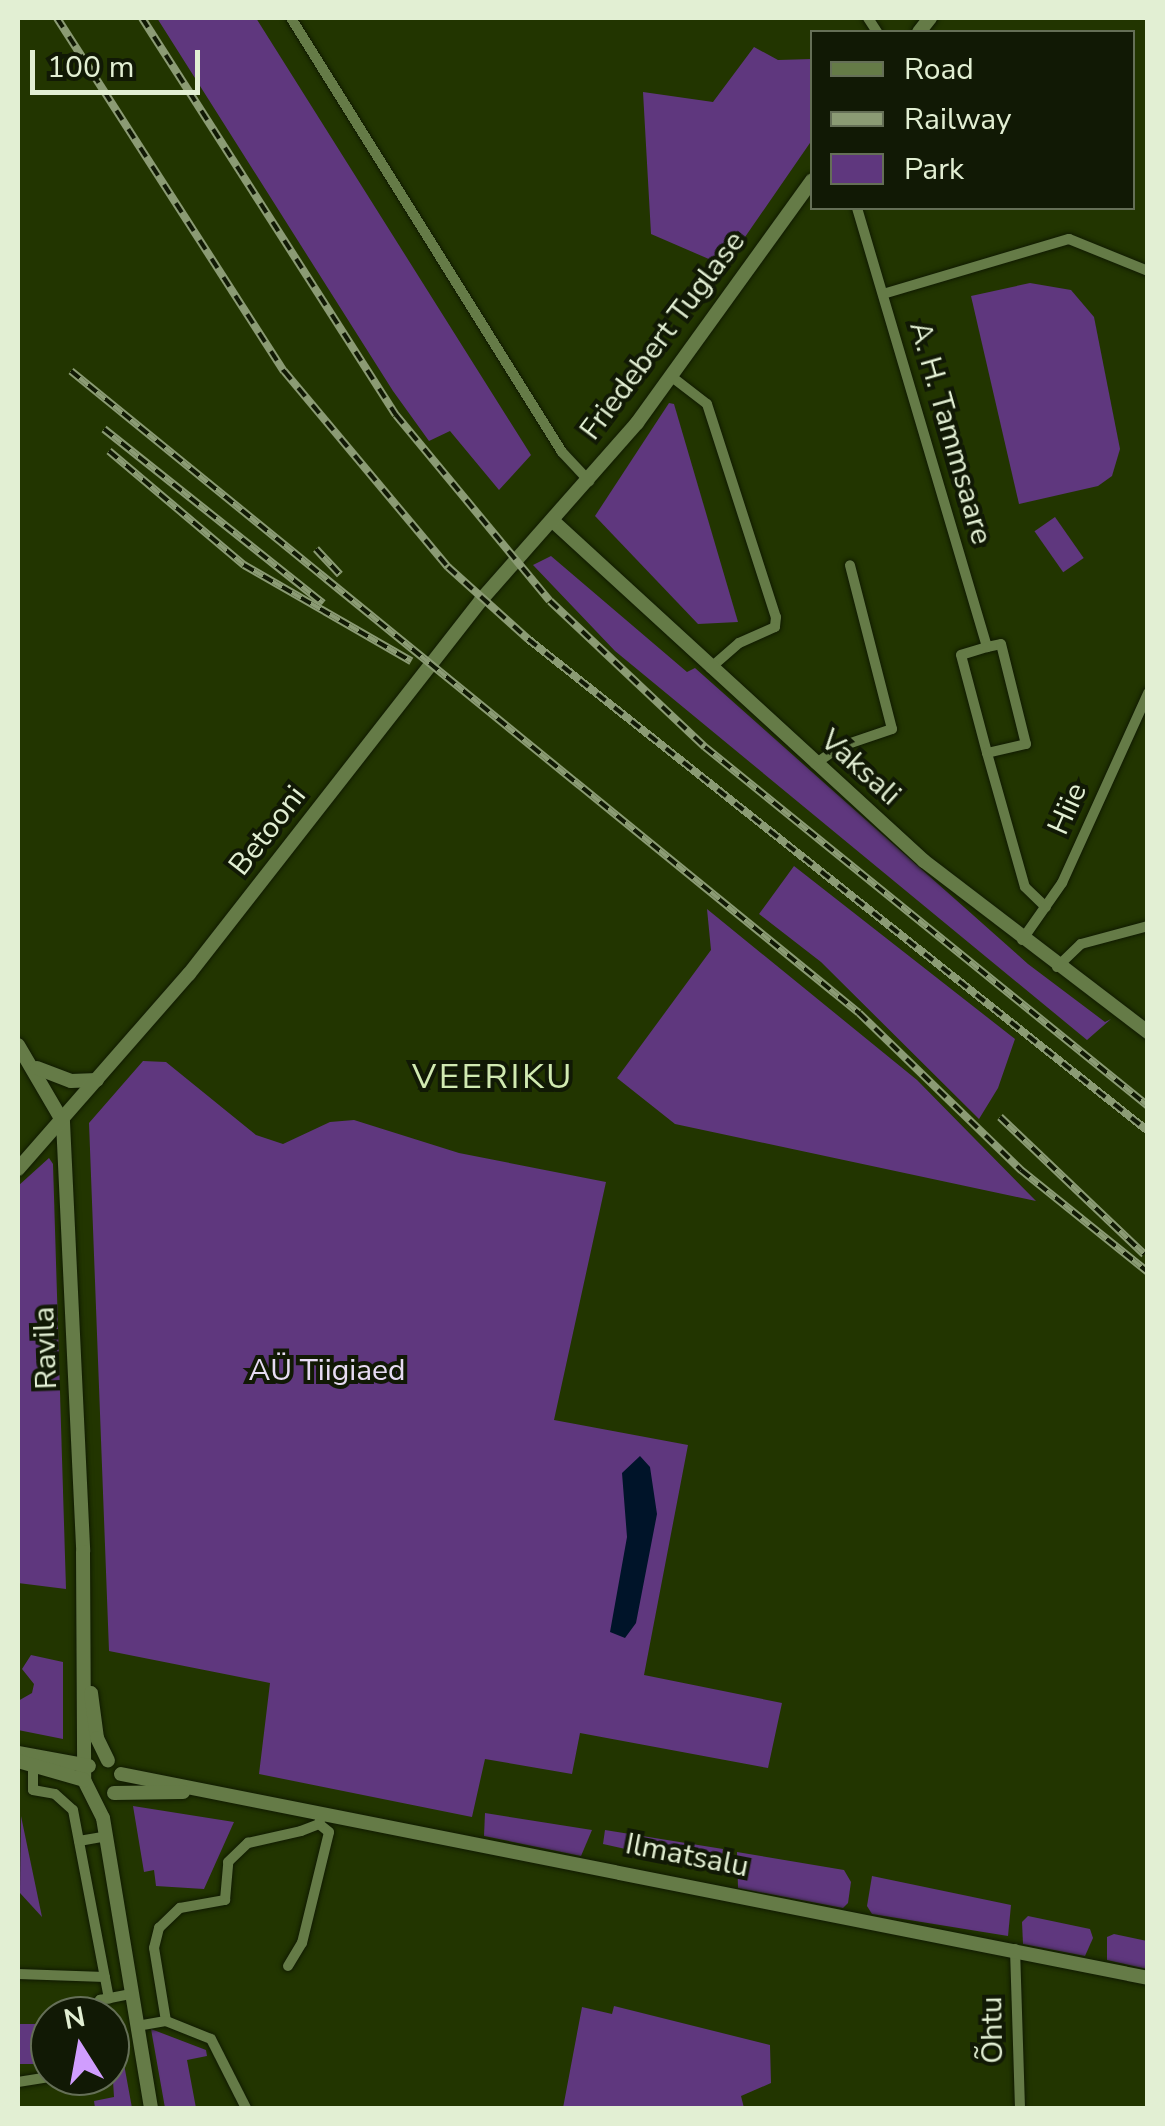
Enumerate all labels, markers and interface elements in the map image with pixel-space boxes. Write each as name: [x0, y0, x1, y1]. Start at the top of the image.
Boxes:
scale bar: [35, 30, 205, 92]
legend: [810, 30, 1135, 210]
text: 100 m: [47, 47, 134, 88]
text: Road: [904, 49, 974, 90]
text: Railway: [904, 99, 1012, 140]
text: Park: [904, 149, 964, 190]
street label: Friedebert Tuglase: [573, 225, 753, 447]
street label: A. H. Tammsaare: [901, 317, 999, 549]
street label: Vaksali: [812, 723, 908, 813]
street label: Hiie: [1041, 778, 1095, 840]
street label: Betooni: [222, 779, 314, 883]
district label: VEERIKU: [412, 1056, 574, 1098]
street label: Ravila: [27, 1306, 65, 1390]
park label: AÜ Tiigiaed: [248, 1353, 406, 1389]
street label: Ilmatsalu: [622, 1826, 752, 1886]
north arrow: [30, 1996, 130, 2096]
street label: Õhtu: [974, 1996, 1012, 2064]
text: N: [61, 1998, 89, 2039]

